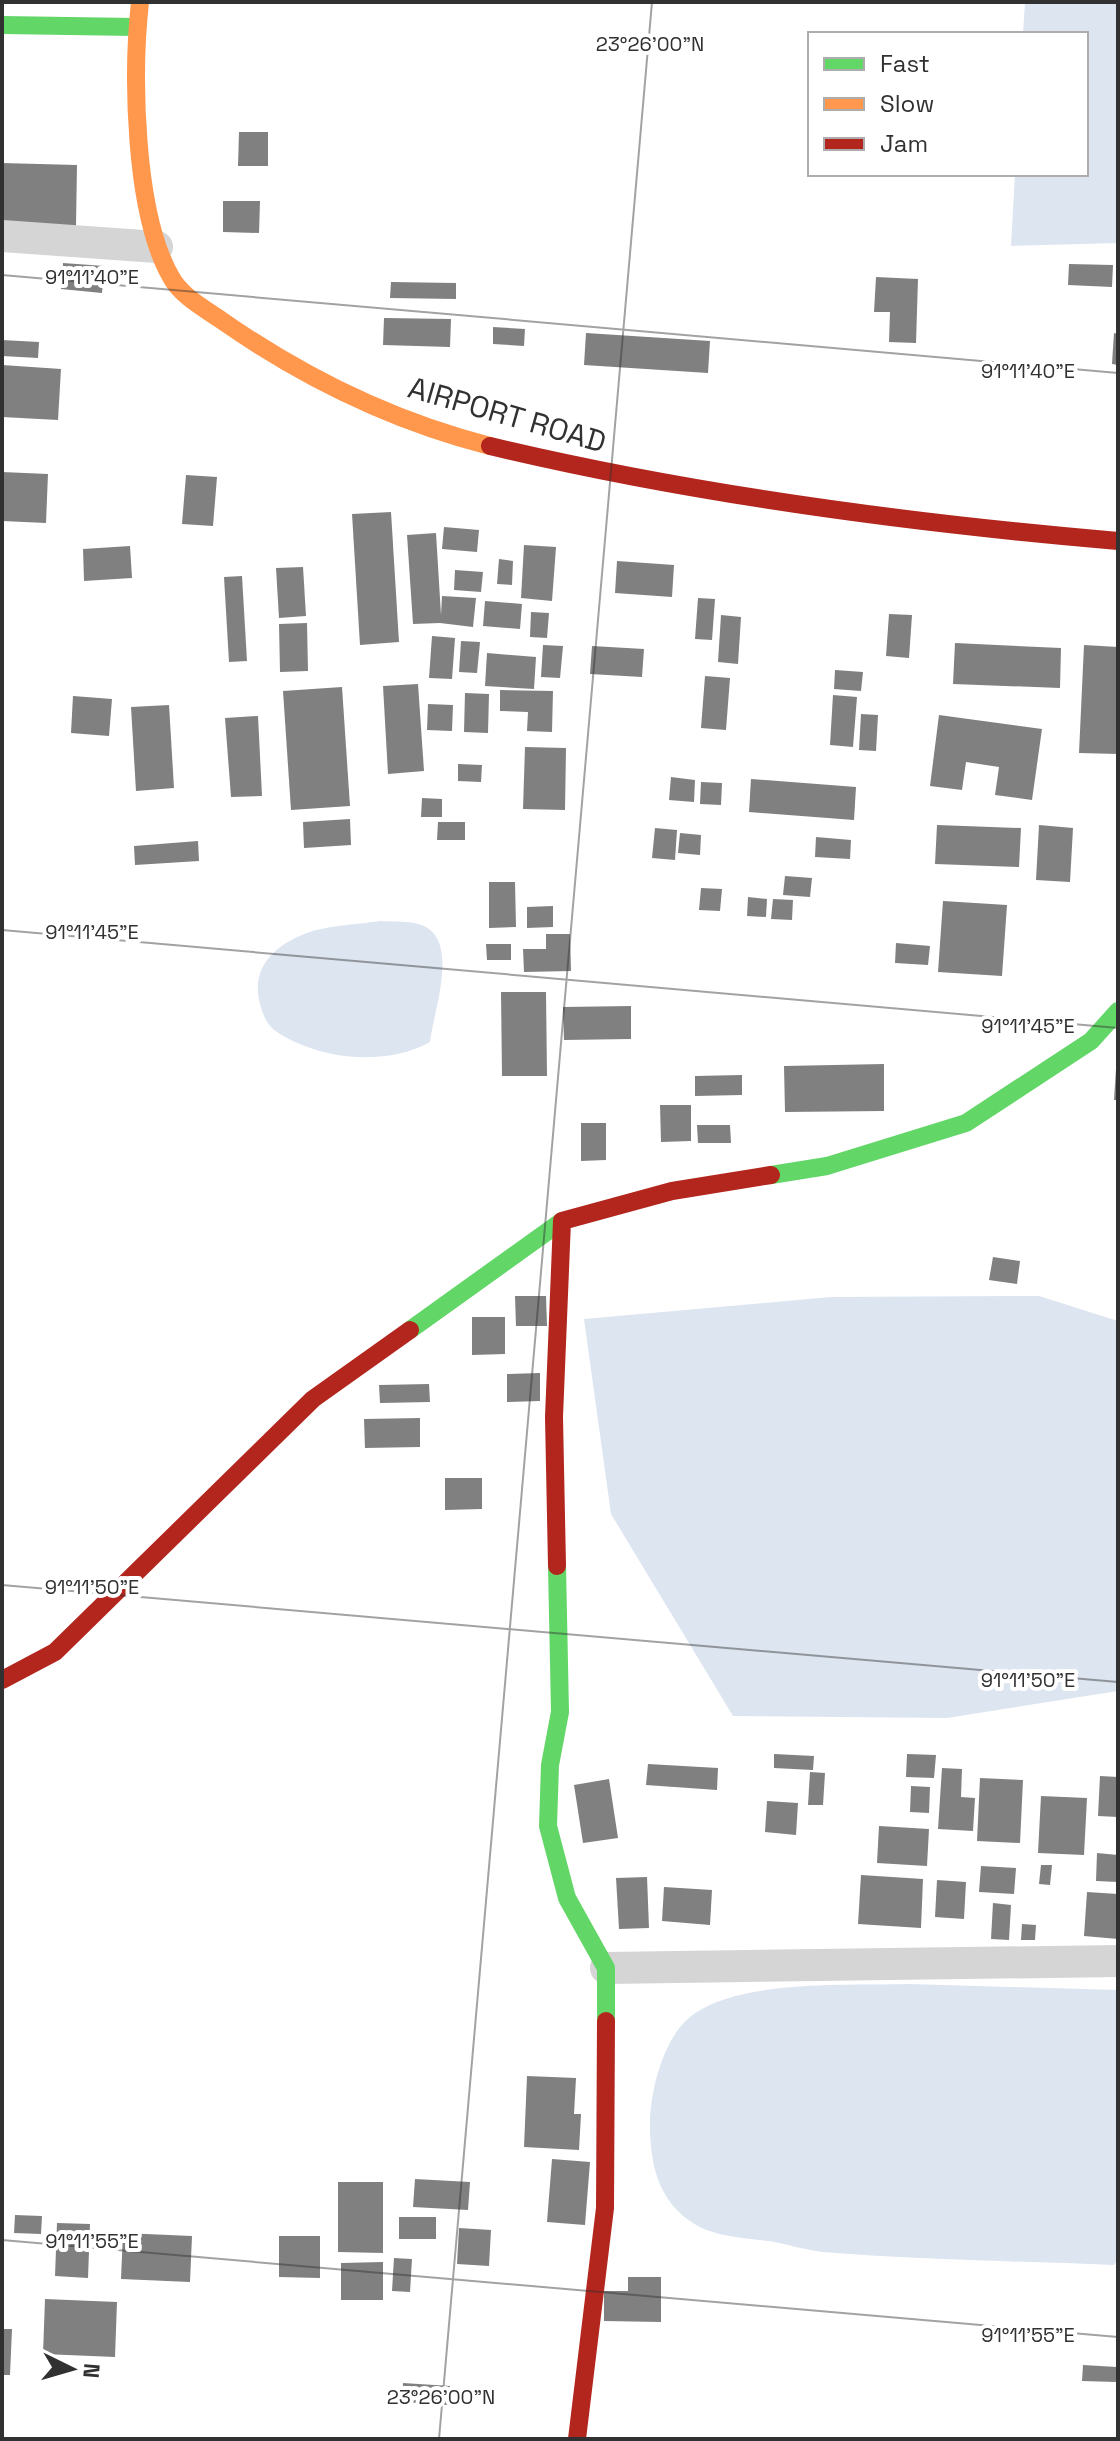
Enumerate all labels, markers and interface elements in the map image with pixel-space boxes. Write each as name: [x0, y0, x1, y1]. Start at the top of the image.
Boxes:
text: 23°26'00"N: [596, 31, 704, 57]
legend: [808, 32, 1088, 176]
text: Fast: [880, 48, 930, 79]
text: Slow: [880, 88, 934, 119]
text: Jam: [880, 128, 928, 159]
text: 91°11'40"E: [45, 264, 139, 290]
text: 91°11'40"E: [981, 358, 1075, 384]
street label: AIRPORT ROAD: [404, 368, 611, 461]
text: 91°11'45"E: [45, 919, 139, 945]
text: 91°11'45"E: [981, 1013, 1075, 1039]
text: 91°11'50"E: [45, 1574, 139, 1600]
text: 91°11'50"E: [981, 1667, 1075, 1693]
text: 91°11'55"E: [45, 2228, 139, 2254]
text: 91°11'55"E: [981, 2322, 1075, 2348]
north arrow: [32, 2329, 112, 2409]
text: N: [77, 2362, 107, 2379]
text: 23°26'00"N: [387, 2384, 495, 2410]

